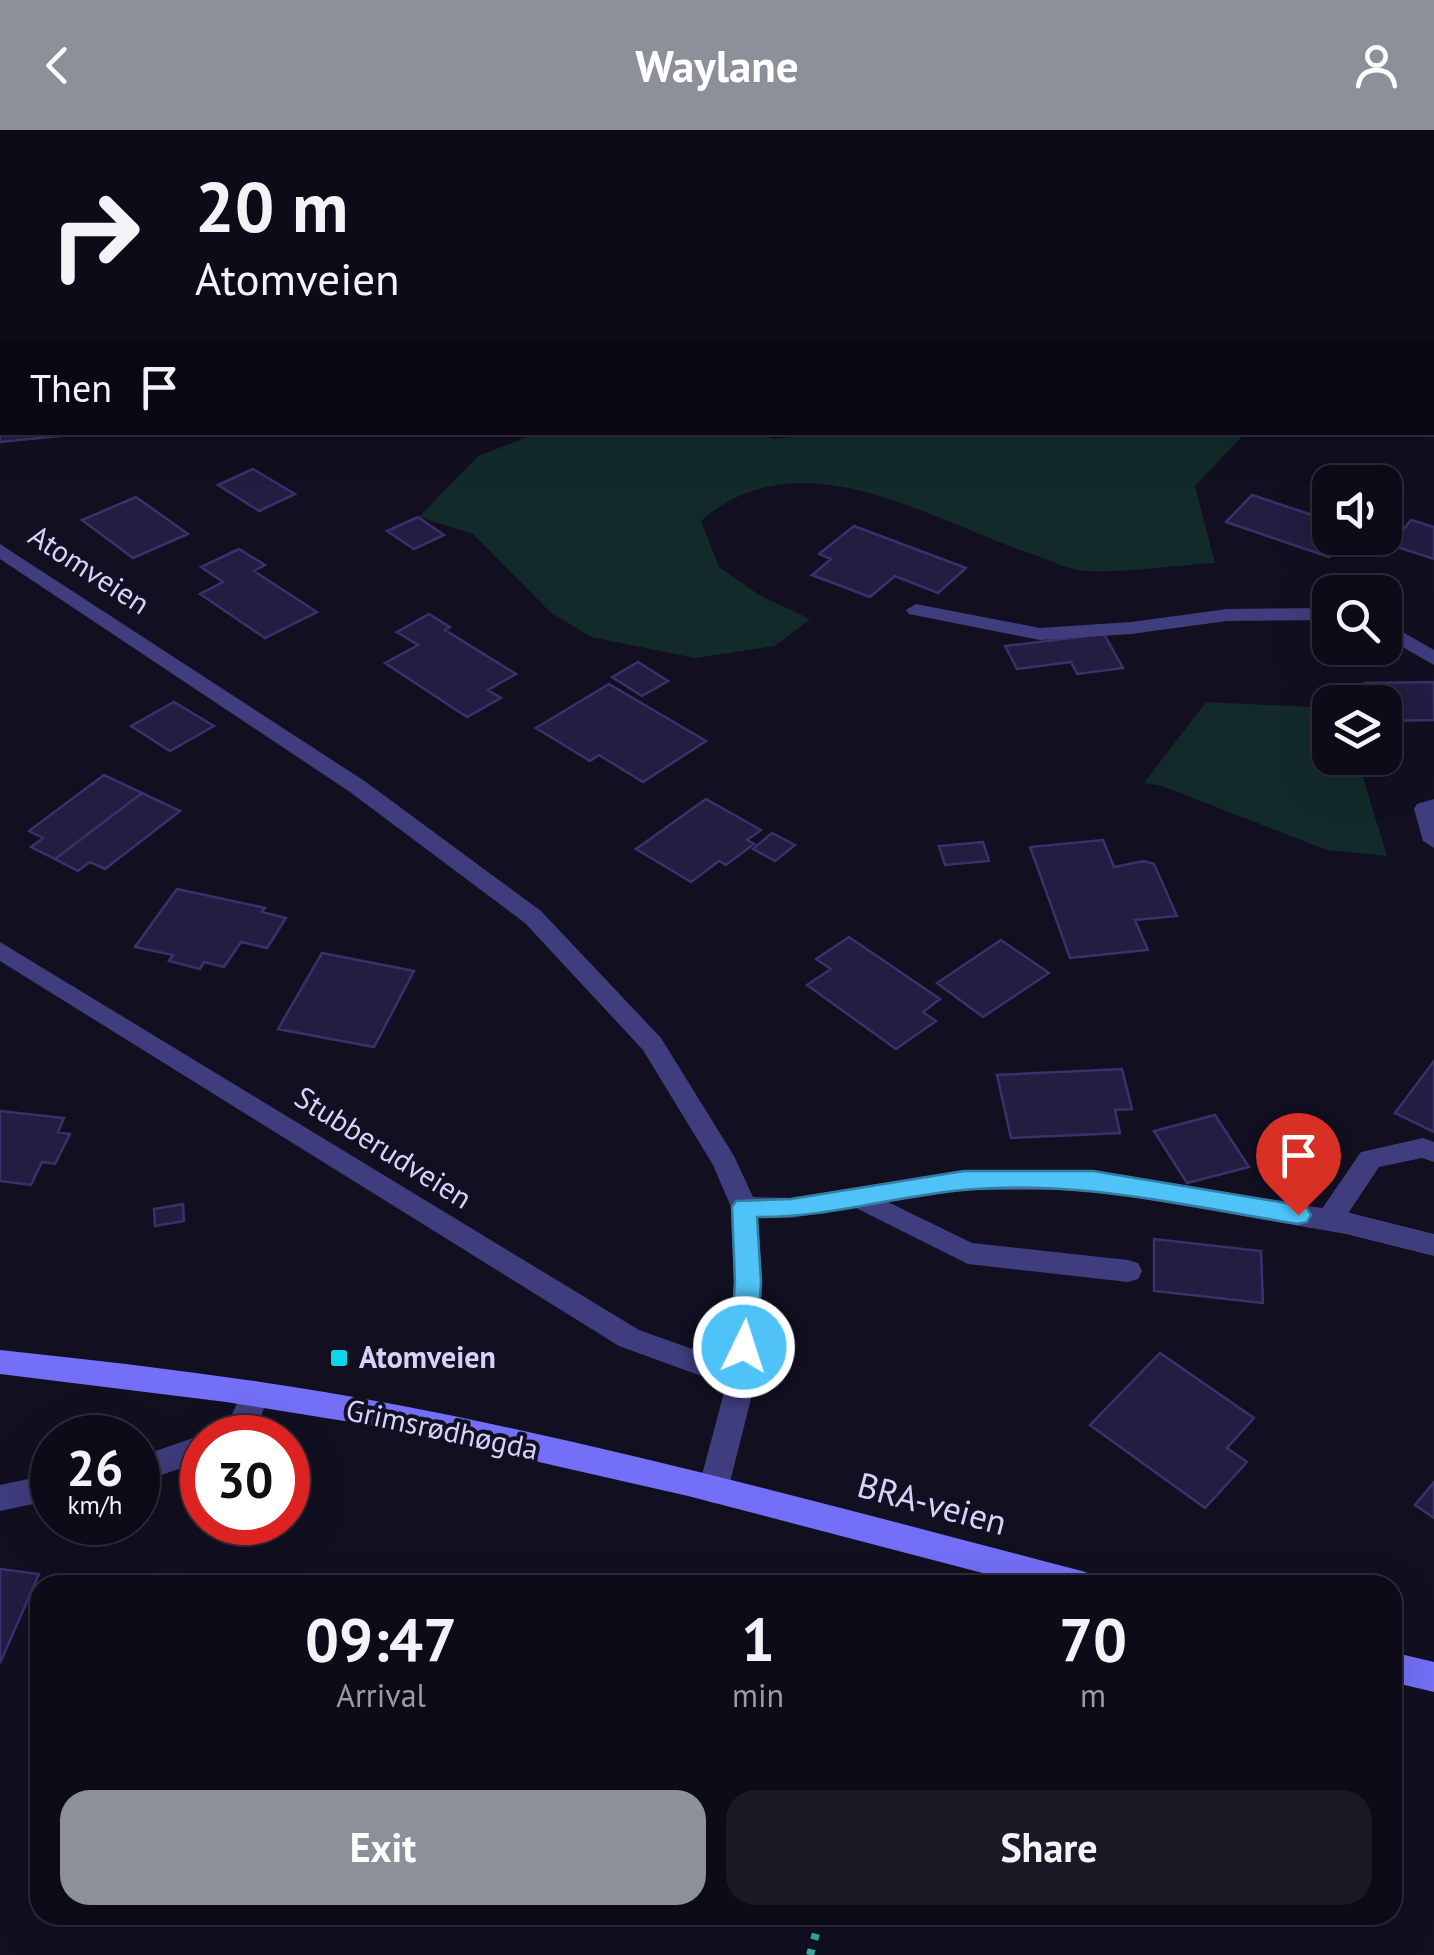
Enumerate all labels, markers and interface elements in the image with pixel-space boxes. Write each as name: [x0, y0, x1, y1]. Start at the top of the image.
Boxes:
text: Waylane: [635, 36, 799, 94]
icon: back: [30, 38, 85, 93]
icon: person: [1349, 38, 1404, 93]
text: 20 m: [195, 161, 348, 251]
icon: right: [30, 170, 160, 300]
text: Atomveien: [195, 249, 400, 307]
icon: arrive: [132, 360, 187, 415]
text: Then: [30, 363, 112, 412]
map controls: [1312, 465, 1402, 775]
button: sound: [1312, 465, 1402, 555]
street label: Atomveien: [22, 515, 158, 622]
button: search: [1312, 575, 1402, 665]
button: layers: [1312, 685, 1402, 775]
street label: Stubberudveien: [288, 1077, 480, 1217]
pin: [1256, 1113, 1341, 1216]
icon: arrive: [1271, 1128, 1326, 1183]
position arrow: [692, 1295, 796, 1399]
place label: Atomveien: [359, 1337, 496, 1376]
marker: Atomveien: [328, 1347, 350, 1369]
street label: Grimsrødhøgda: [343, 1389, 542, 1468]
speed limit sign: 30: [180, 1415, 310, 1545]
text: 26: [67, 1435, 123, 1500]
street label: BRA-veien: [853, 1461, 1012, 1545]
text: km/h: [68, 1489, 122, 1521]
text: 09:47: [305, 1600, 457, 1678]
text: 1: [741, 1600, 775, 1678]
text: 70: [1059, 1600, 1127, 1678]
text: Arrival: [336, 1674, 426, 1716]
text: min: [732, 1674, 784, 1716]
text: m: [1080, 1674, 1106, 1716]
button: Exit: [60, 1790, 706, 1905]
button: Share: [726, 1790, 1372, 1905]

